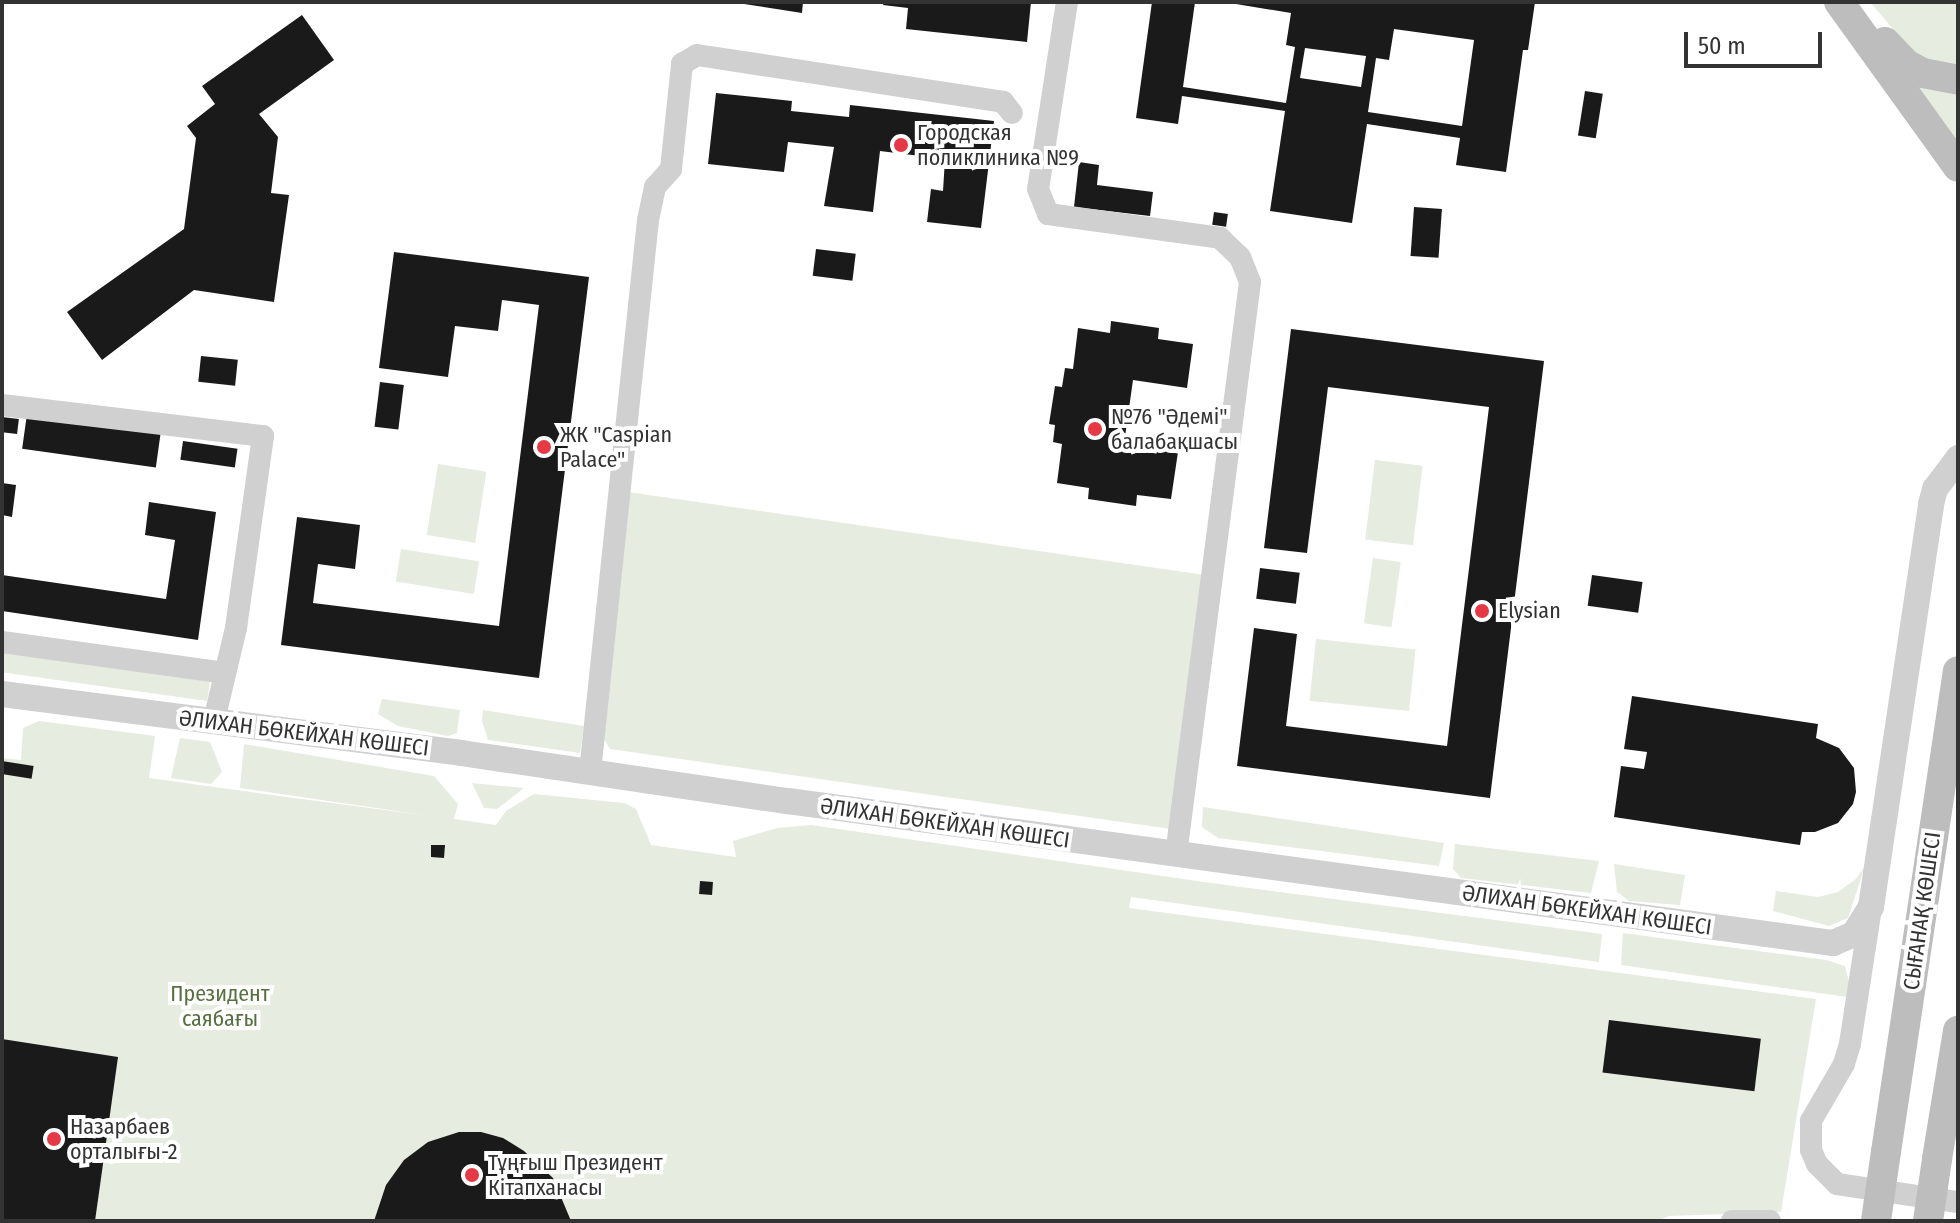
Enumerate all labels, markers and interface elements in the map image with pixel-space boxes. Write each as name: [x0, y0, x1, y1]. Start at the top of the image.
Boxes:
scale bar: [1688, 16, 1826, 66]
text: 50 m: [1698, 32, 1746, 60]
place label: Городская поликлиника №9: [917, 119, 1079, 170]
marker: Городская поликлиника №9: [892, 136, 910, 154]
place label: №76 "Әдемі" балабақшасы: [1111, 403, 1238, 454]
marker: №76 "Әдемі" балабақшасы: [1086, 420, 1104, 438]
place label: ЖК "Caspian Palace": [560, 421, 672, 472]
marker: ЖК "Caspian Palace": [535, 438, 553, 456]
place label: Elysian: [1498, 598, 1561, 624]
marker: Elysian: [1473, 602, 1491, 620]
street label: ӘЛИХАН БӨКЕЙХАН КӨШЕСІ: [178, 705, 430, 761]
street label: ӘЛИХАН БӨКЕЙХАН КӨШЕСІ: [819, 792, 1071, 854]
street label: СЫҒАНАҚ КӨШЕСІ: [1898, 830, 1946, 992]
street label: ӘЛИХАН БӨКЕЙХАН КӨШЕСІ: [1461, 879, 1713, 941]
park label: Президент саябағы: [170, 980, 270, 1032]
place label: Назарбаев орталығы-2: [70, 1113, 177, 1164]
marker: Назарбаев орталығы-2: [45, 1130, 63, 1148]
place label: Тұңғыш Президент Кітапханасы: [488, 1149, 663, 1200]
marker: Тұңғыш Президент Кітапханасы: [463, 1166, 481, 1184]

